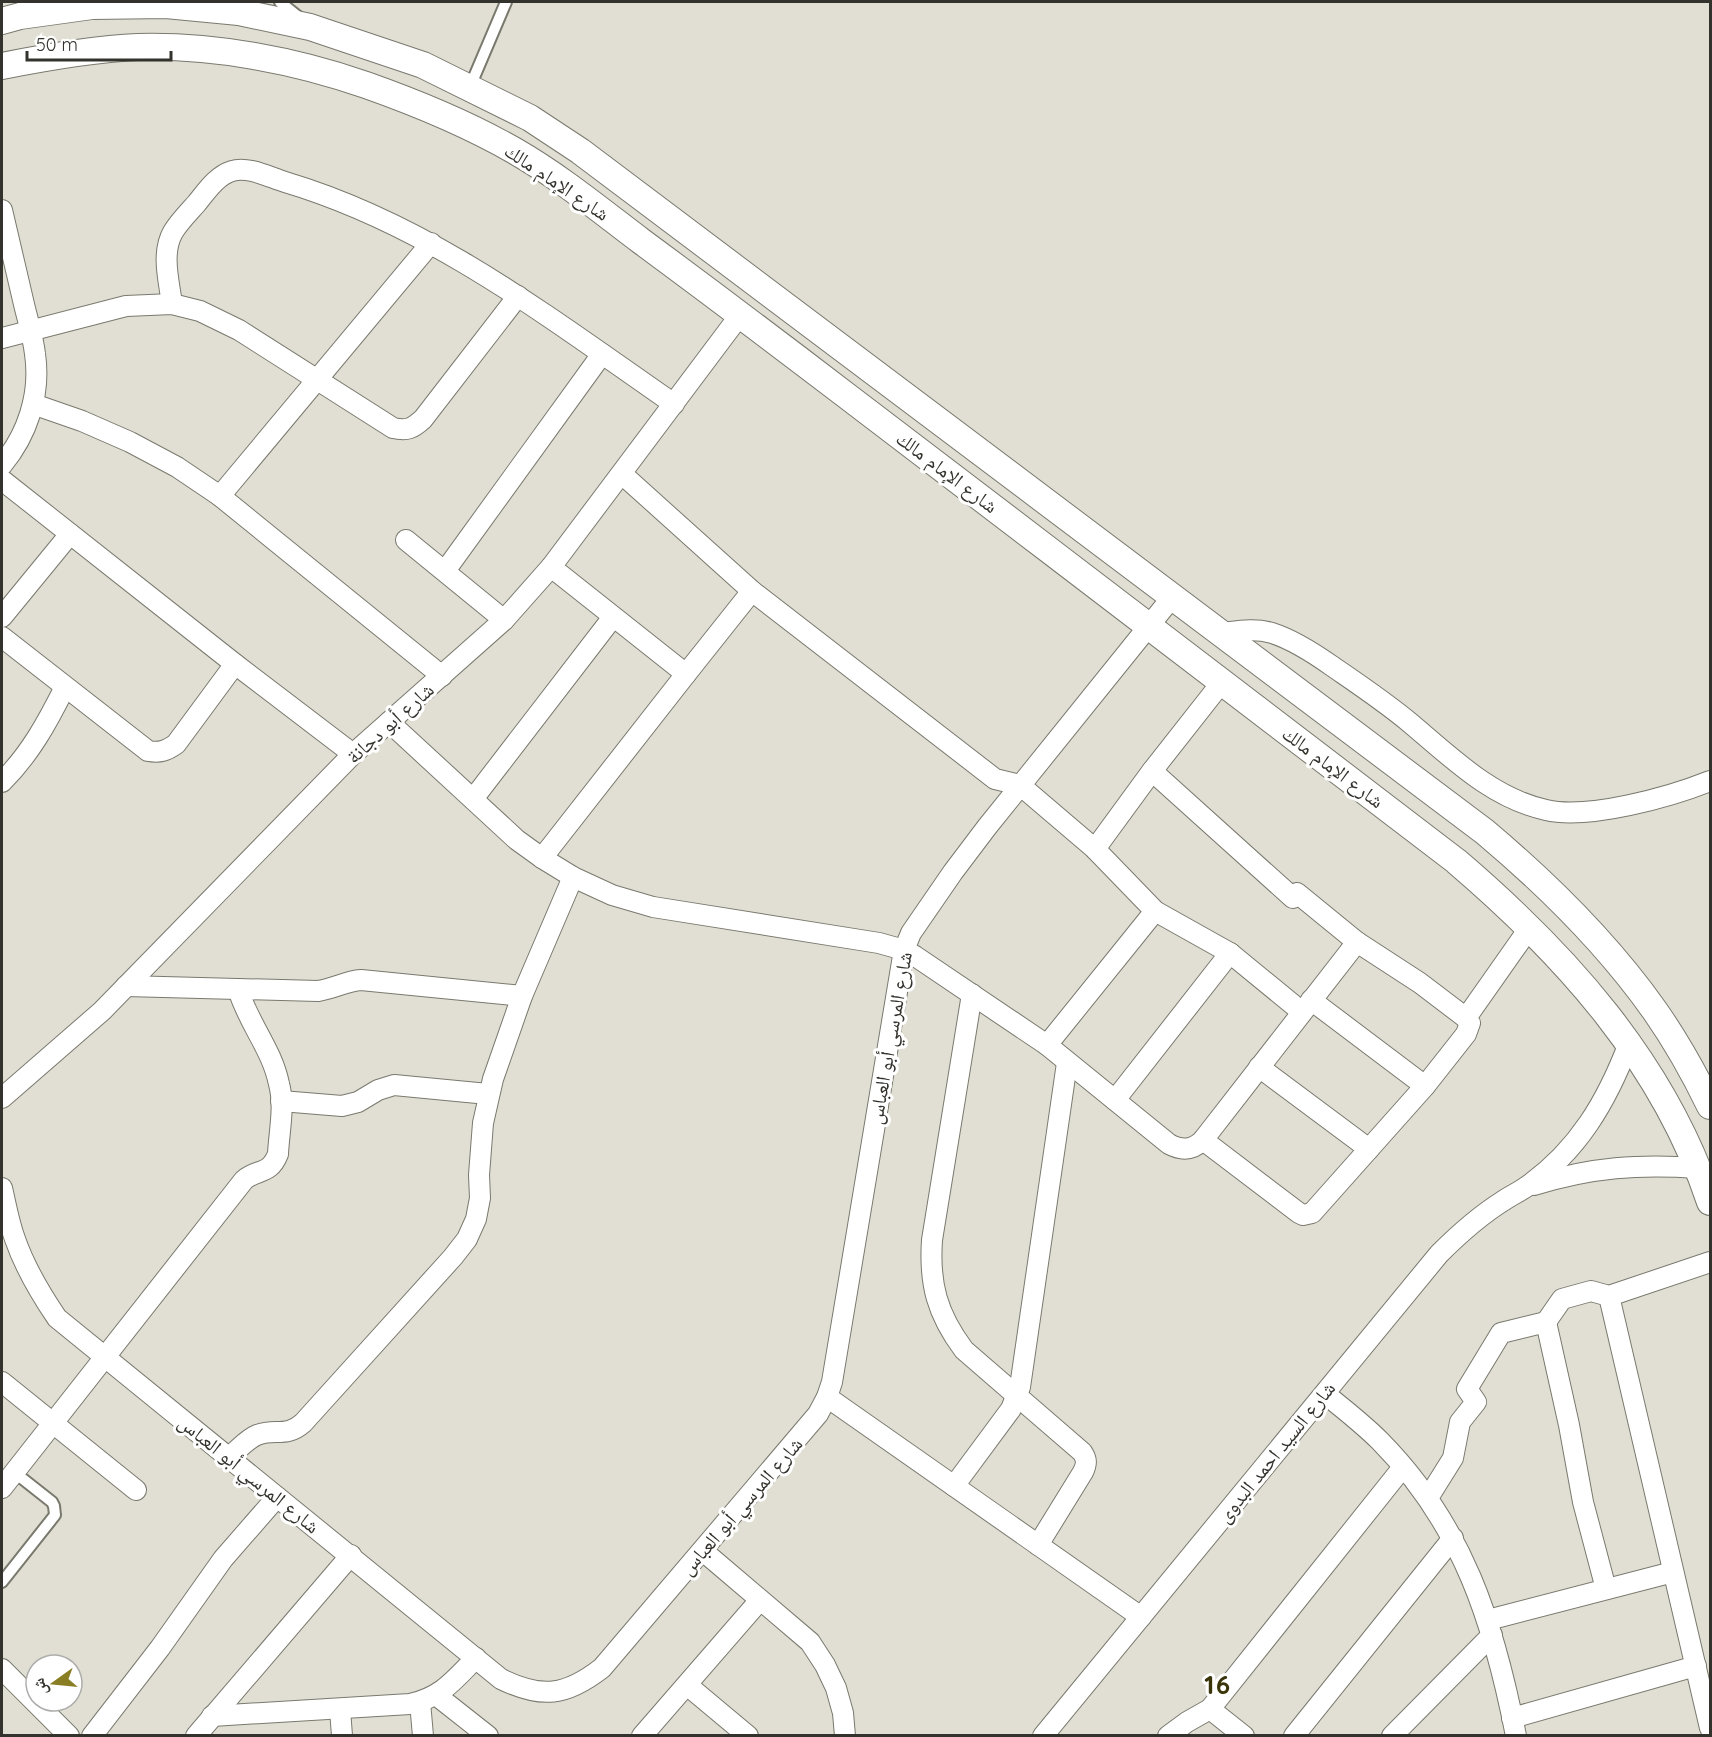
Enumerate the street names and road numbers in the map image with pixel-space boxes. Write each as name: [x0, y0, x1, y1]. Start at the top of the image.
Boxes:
street label: شارع الإمام مالك: [499, 137, 614, 227]
street label: شارع الإمام مالك: [890, 425, 1003, 520]
street label: شارع أبو دجانة: [341, 677, 439, 769]
street label: شارع الإمام مالك: [1276, 720, 1389, 815]
street label: شارع المرسي أبو العباس: [862, 950, 921, 1127]
street label: شارع السيد احمد البدوى: [1211, 1376, 1341, 1528]
street label: شارع المرسي أبو العباس: [171, 1409, 325, 1541]
street label: شارع المرسي أبو العباس: [674, 1432, 810, 1582]

